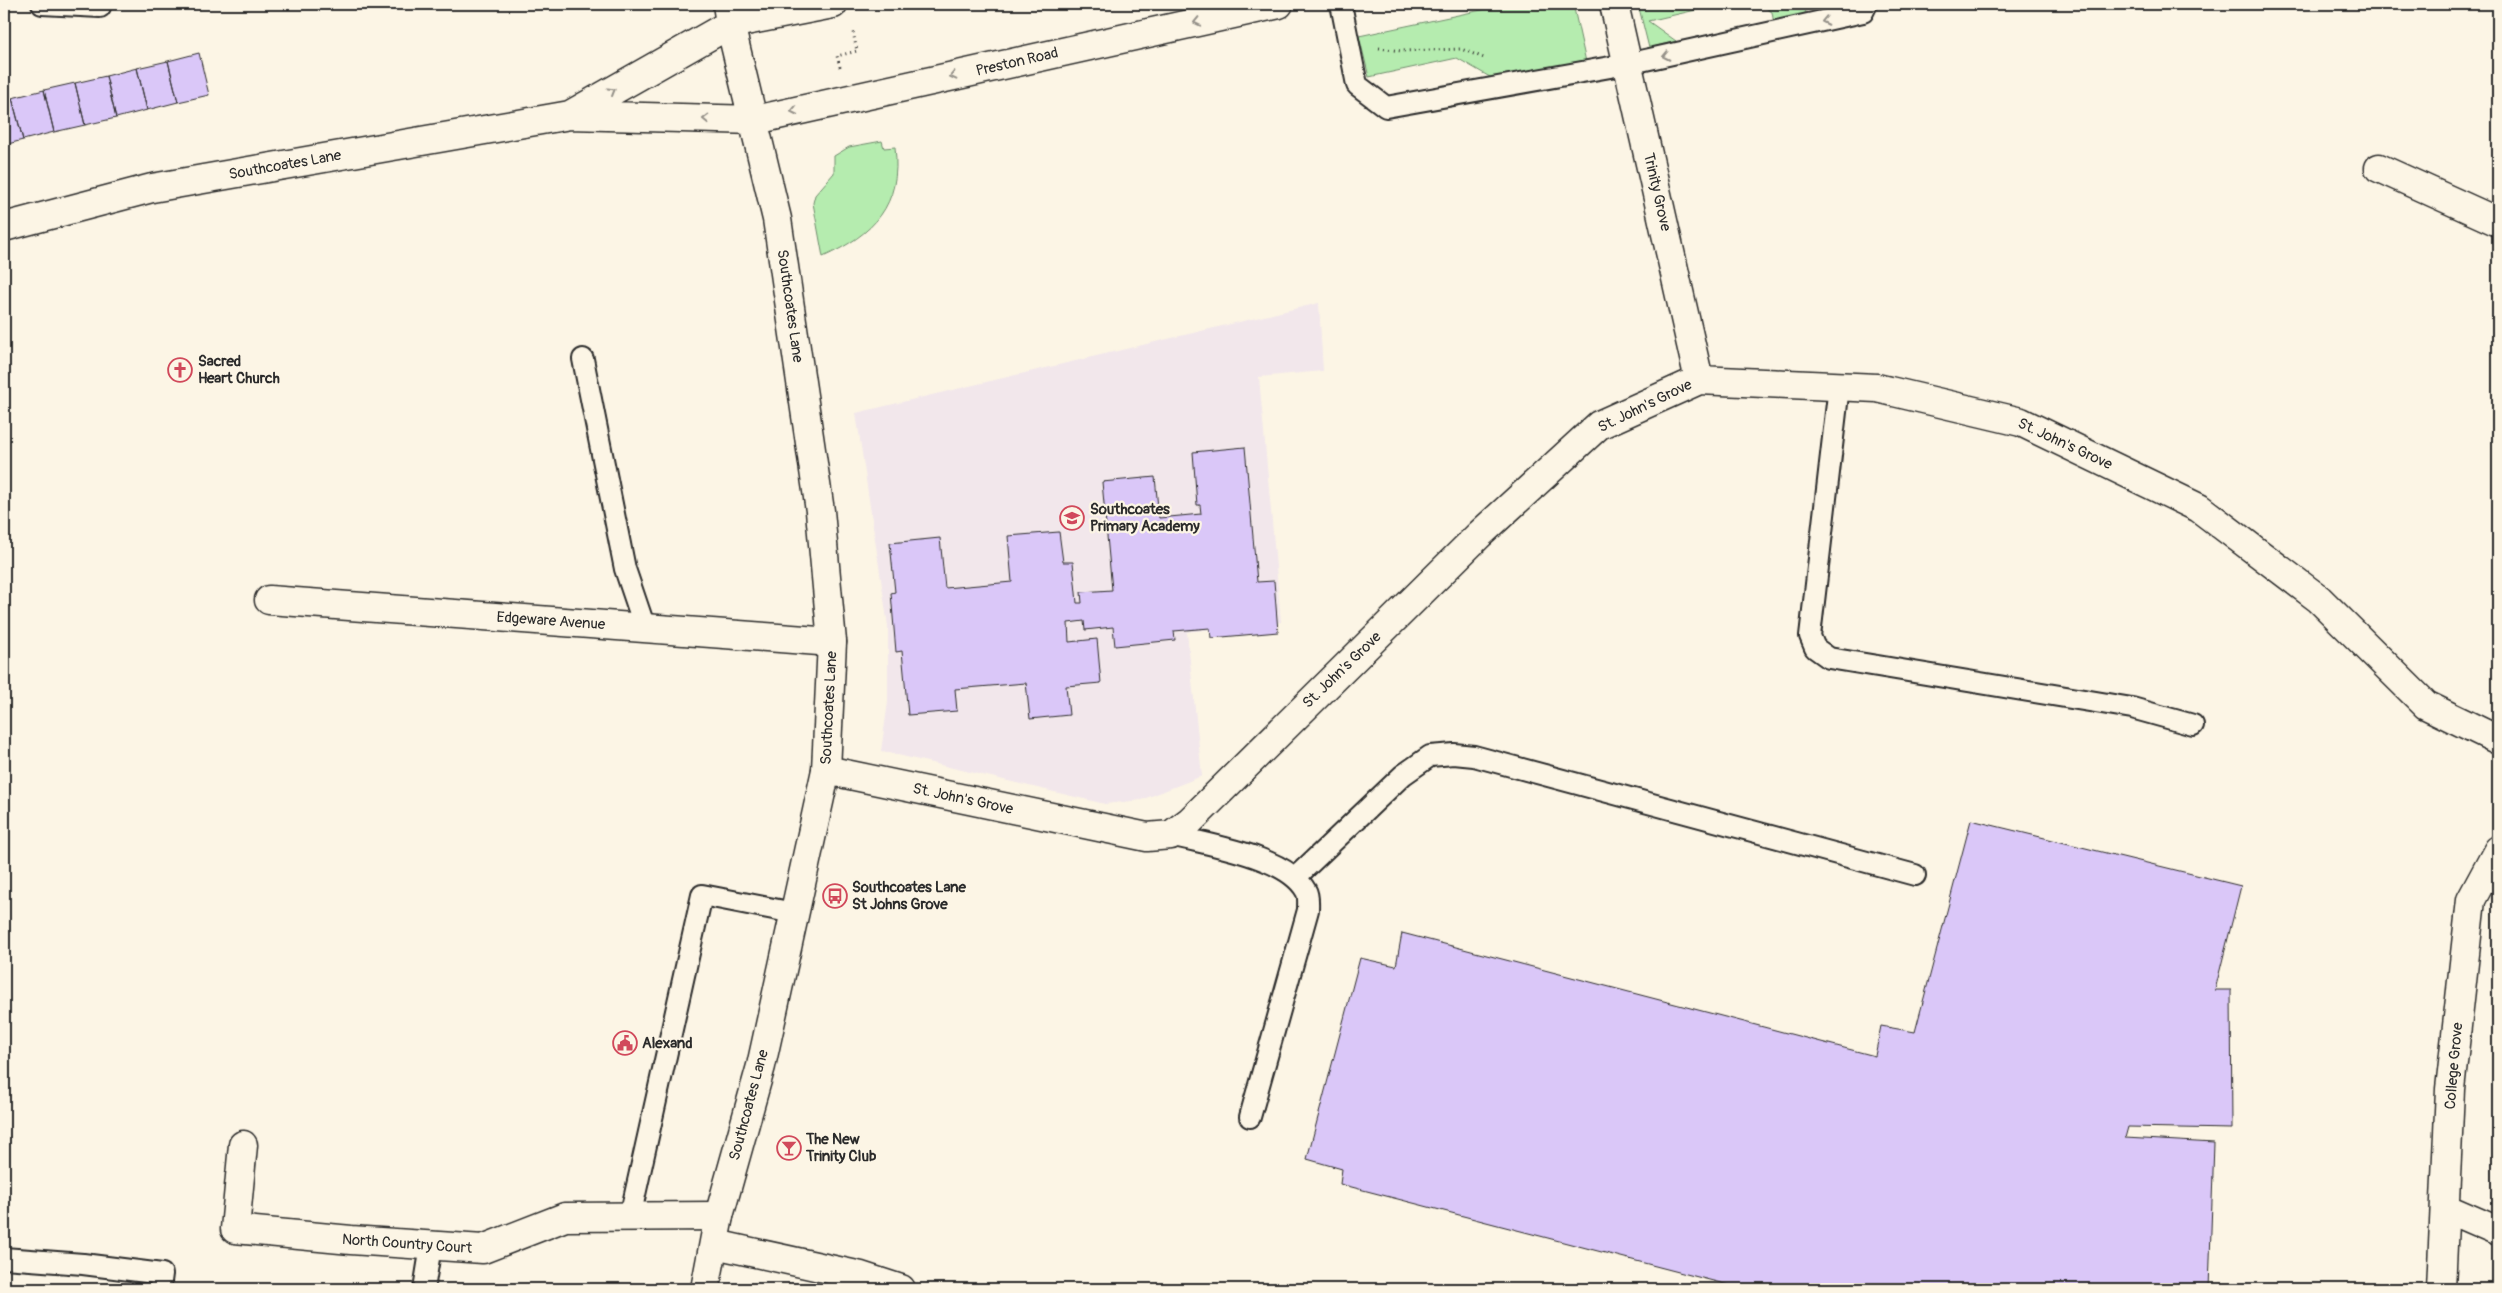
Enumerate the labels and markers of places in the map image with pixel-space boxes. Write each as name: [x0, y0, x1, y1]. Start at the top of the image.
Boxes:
place label: Sacred Heart Church: [198, 352, 280, 388]
church icon: Sacred Heart Church: [167, 357, 193, 383]
place label: Southcoates Primary Academy: [1090, 500, 1200, 536]
school or university icon: Southcoates Primary Academy: [1059, 505, 1085, 531]
place label: Southcoates Lane St Johns Grove: [852, 878, 967, 914]
bus stop icon: Southcoates Lane St Johns Grove: [822, 883, 848, 909]
public building icon: Alexand: [612, 1030, 638, 1056]
place label: Alexand: [642, 1034, 693, 1053]
place label: The New Trinity Club: [805, 1130, 876, 1166]
bar icon: The New Trinity Club: [776, 1135, 802, 1161]

